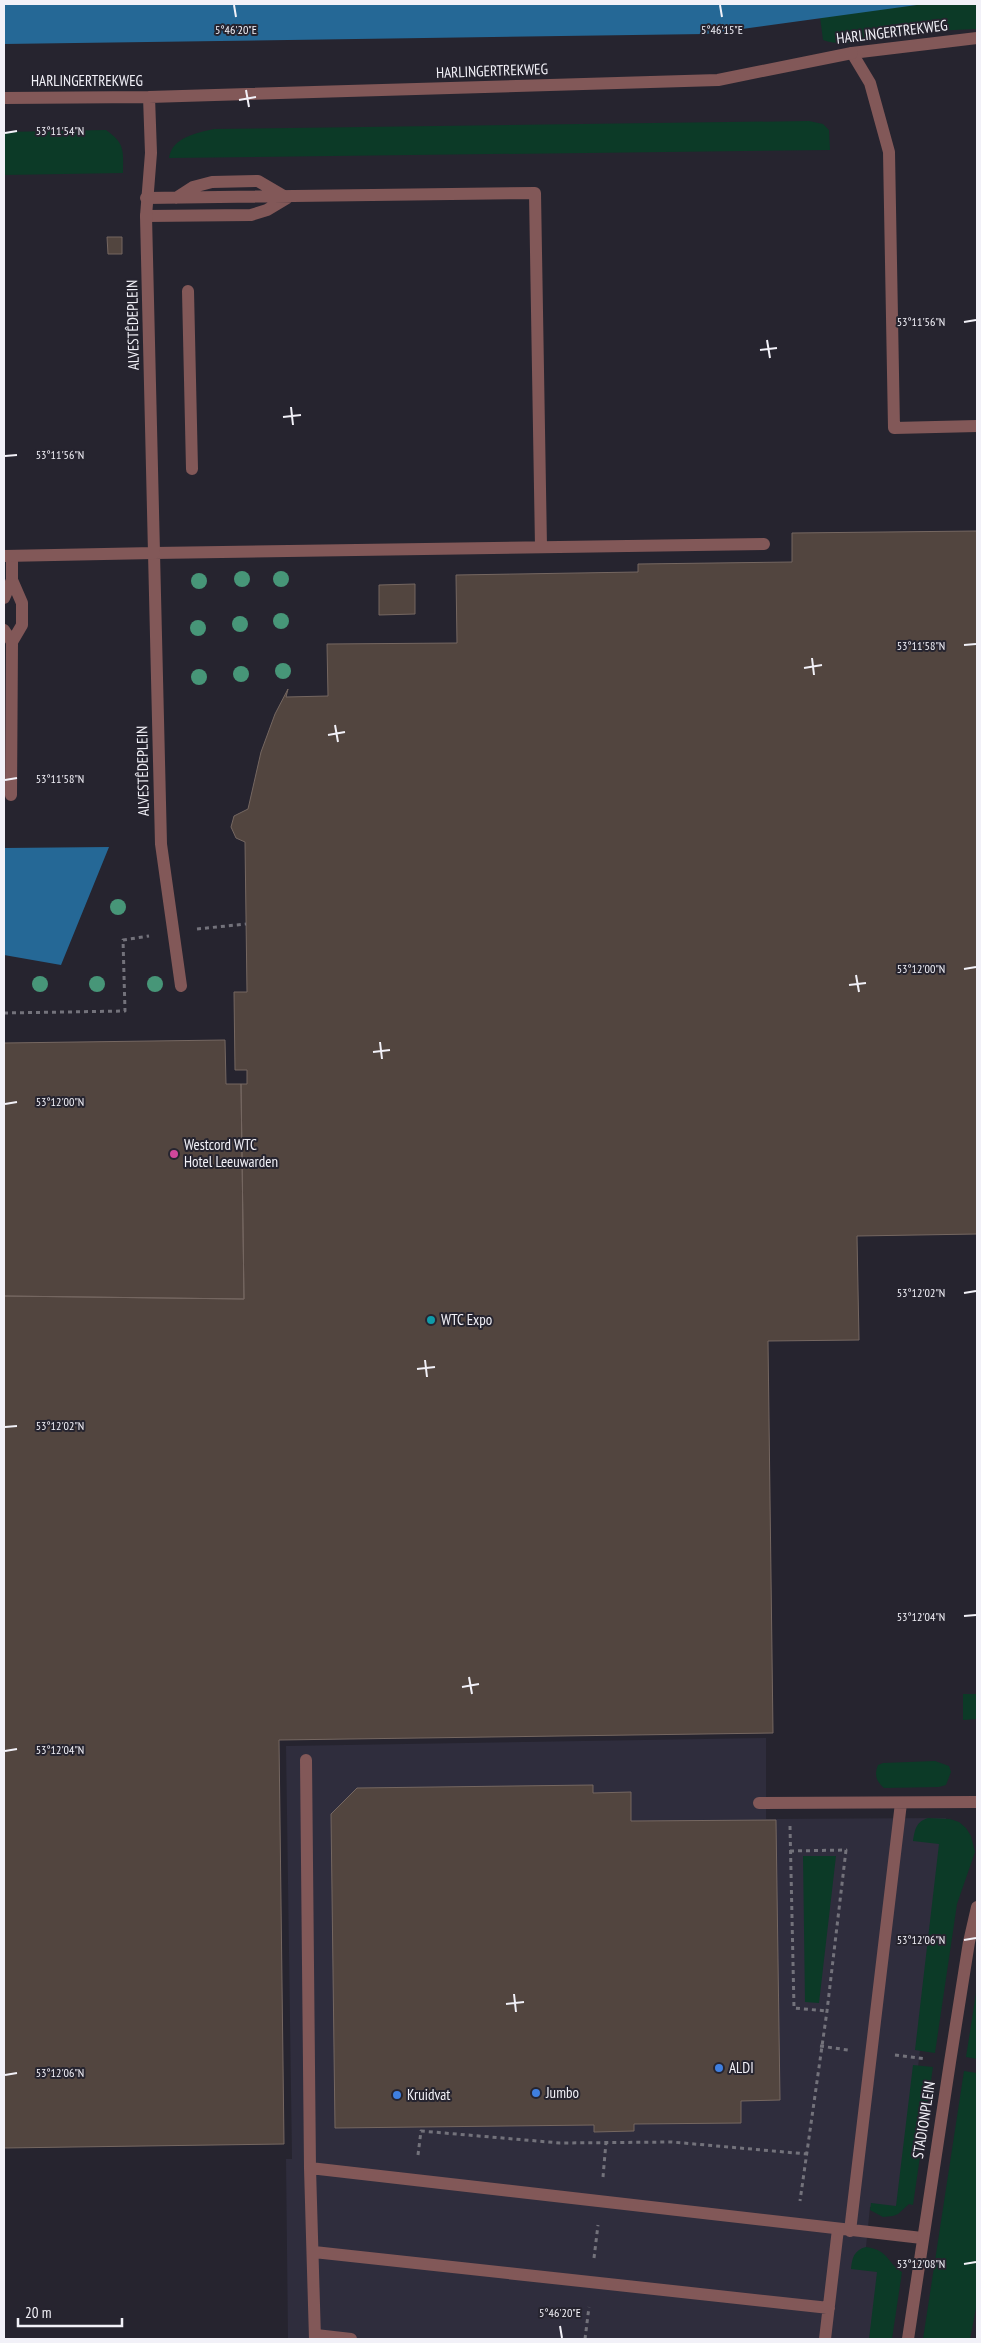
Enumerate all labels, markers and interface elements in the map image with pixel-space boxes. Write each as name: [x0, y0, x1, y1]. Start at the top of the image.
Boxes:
street label: HARLINGERTREKWEG: [835, 15, 949, 48]
text: 5°46'20"E: [215, 22, 257, 37]
text: 5°46'15"E: [701, 22, 743, 37]
street label: HARLINGERTREKWEG: [436, 59, 548, 82]
street label: HARLINGERTREKWEG: [31, 71, 143, 90]
text: 53°11'54"N: [36, 123, 84, 138]
street label: ALVESTÊDEPLEIN: [122, 280, 143, 370]
text: 53°11'56"N: [897, 314, 945, 329]
text: 53°11'56"N: [36, 447, 84, 462]
text: 53°11'58"N: [897, 638, 945, 653]
street label: ALVESTÊDEPLEIN: [132, 726, 153, 816]
text: 53°11'58"N: [36, 771, 84, 786]
text: 53°12'00"N: [897, 961, 945, 976]
text: 53°12'00"N: [36, 1094, 84, 1109]
place label: Westcord WTC Hotel Leeuwarden: [184, 1135, 278, 1171]
marker: Westcord WTC Hotel Leeuwarden: [168, 1148, 180, 1160]
text: 53°12'02"N: [897, 1285, 945, 1300]
place label: WTC Expo: [441, 1310, 492, 1329]
marker: WTC Expo: [425, 1314, 437, 1326]
text: 53°12'02"N: [36, 1418, 84, 1433]
text: 53°12'04"N: [897, 1609, 945, 1624]
text: 53°12'04"N: [36, 1742, 84, 1757]
text: 53°12'06"N: [897, 1932, 945, 1947]
place label: ALDI: [729, 2058, 754, 2077]
marker: ALDI: [713, 2062, 725, 2074]
text: 53°12'06"N: [36, 2065, 84, 2080]
street label: STADIONPLEIN: [908, 2080, 939, 2160]
place label: Jumbo: [545, 2083, 579, 2102]
place label: Kruidvat: [407, 2085, 450, 2104]
marker: Jumbo: [530, 2087, 542, 2099]
marker: Kruidvat: [391, 2089, 403, 2101]
text: 53°12'08"N: [897, 2256, 945, 2271]
scale bar: [18, 2296, 121, 2328]
text: 20 m: [25, 2303, 51, 2322]
text: 5°46'20"E: [539, 2305, 581, 2320]

